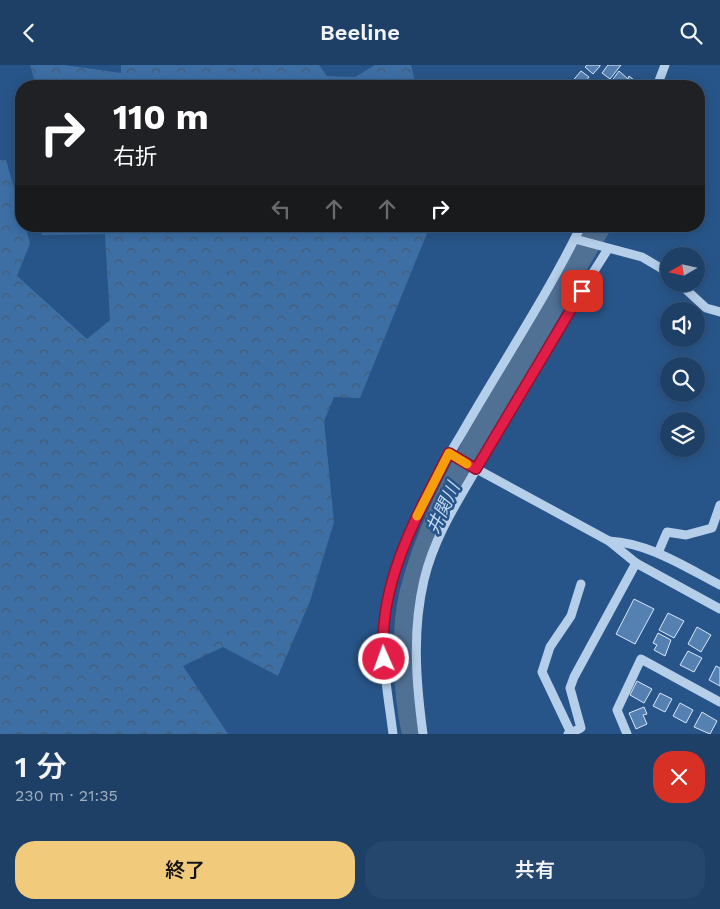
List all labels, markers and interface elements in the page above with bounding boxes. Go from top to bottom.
icon: back [15,19,43,47]
icon: search [677,19,705,47]
text: Beeline [320,20,400,45]
text: 110 m [113,96,209,138]
icon: right [30,100,95,165]
text: 右折 [113,144,157,169]
icon: left [267,195,295,223]
icon: ahead [320,195,348,223]
icon: ahead [373,195,401,223]
icon: right [426,195,454,223]
north arrow [660,247,705,293]
map controls [660,247,705,457]
pin [561,270,603,312]
icon: arrive [568,277,596,305]
button: sound [660,302,705,347]
button: search [660,357,705,402]
button: layers [660,412,705,457]
water label: 井関川 [422,477,464,537]
position arrow [357,632,409,684]
text: 1 分 [15,749,67,784]
button: close [653,751,705,803]
text: 230 m · 21:35 [15,786,118,805]
button: 終了 [15,841,355,899]
button: 共有 [365,841,705,899]

